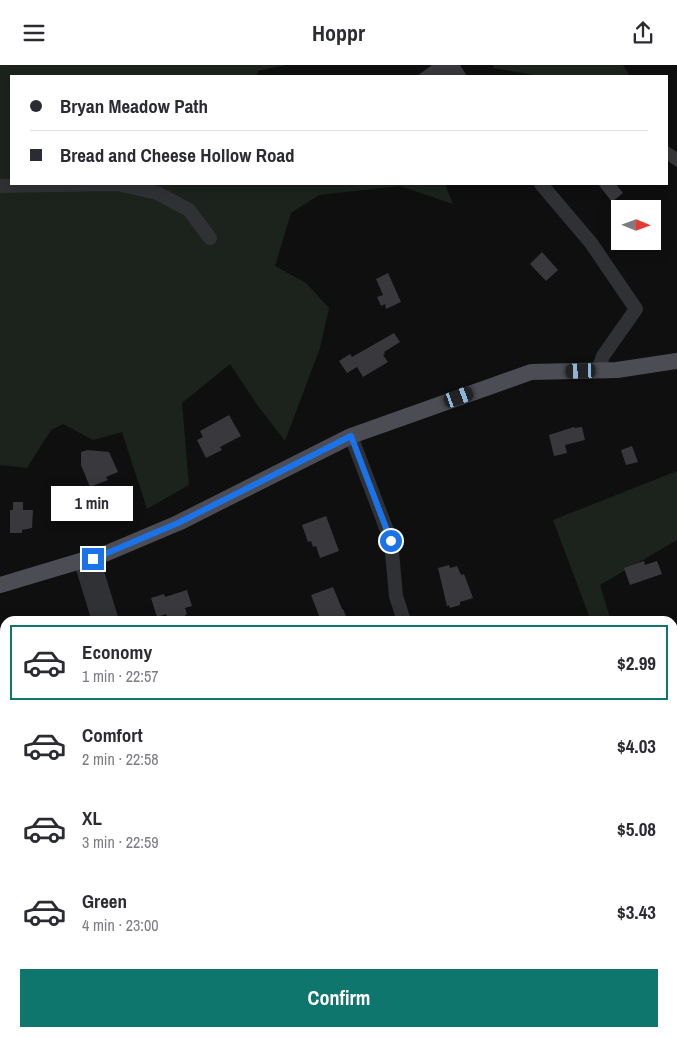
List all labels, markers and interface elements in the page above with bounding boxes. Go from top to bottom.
text: Hoppr [312,18,365,48]
icon: menu [20,19,48,47]
icon: share [629,19,657,47]
text: Bryan Meadow Path [60,93,208,119]
text: Bread and Cheese Hollow Road [60,142,295,168]
north arrow [611,200,661,250]
map controls [611,200,661,250]
car [565,363,596,379]
car [442,385,475,409]
callout: 1 min [52,487,134,521]
text: 1 min [75,492,109,514]
route start [380,530,402,552]
route end [82,548,104,570]
text: Economy [82,639,152,665]
icon: car [22,640,67,685]
text: $2.99 [617,650,656,676]
text: 1 min · 22:57 [82,665,159,687]
text: Comfort [82,722,143,748]
icon: car [22,723,67,768]
text: $4.03 [617,733,656,759]
text: 2 min · 22:58 [82,748,159,770]
text: XL [82,805,102,831]
icon: car [22,806,67,851]
text: $5.08 [617,816,656,842]
text: 3 min · 22:59 [82,831,159,853]
text: Green [82,888,127,914]
icon: car [22,889,67,934]
text: $3.43 [617,899,656,925]
text: 4 min · 23:00 [82,914,159,936]
button: Confirm [20,969,658,1027]

